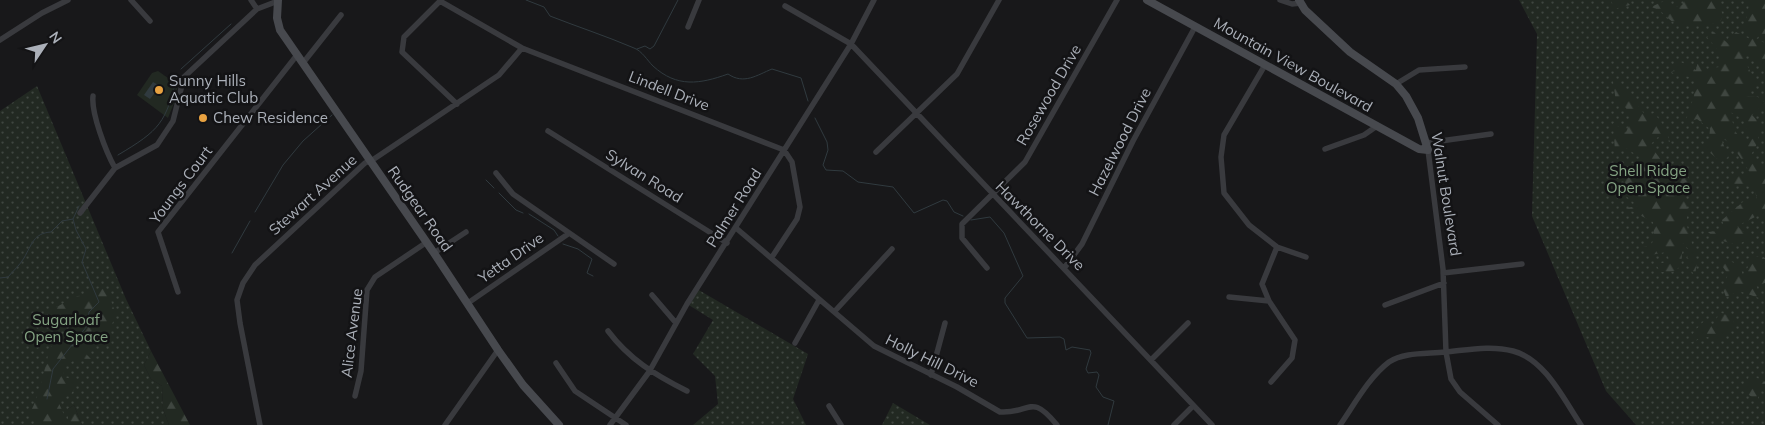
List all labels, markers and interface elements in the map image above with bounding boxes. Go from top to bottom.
street label: Mountain View Boulevard [1210,13,1376,116]
north arrow [20,20,70,70]
text: N [45,28,66,47]
street label: Rosewood Drive [1012,41,1085,149]
street label: Lindell Drive [626,66,712,115]
place label: Sunny Hills Aquatic Club [169,71,258,107]
marker: Sunny Hills Aquatic Club [153,84,165,96]
street label: Hazelwood Drive [1084,84,1155,199]
place label: Chew Residence [213,108,328,127]
marker: Chew Residence [197,112,209,124]
street label: Walnut Boulevard [1427,131,1466,257]
street label: Youngs Court [145,142,216,228]
street label: Sylvan Road [602,144,686,207]
street label: Stewart Avenue [265,150,361,239]
park label: Shell Ridge Open Space [1606,161,1690,197]
street label: Rudgear Road [384,162,457,255]
street label: Palmer Road [702,165,765,251]
street label: Hawthorne Drive [992,177,1089,274]
street label: Yetta Drive [474,228,547,288]
street label: Alice Avenue [337,287,366,379]
park label: Sugarloaf Open Space [24,310,108,346]
street label: Holly Hill Drive [882,330,982,391]

